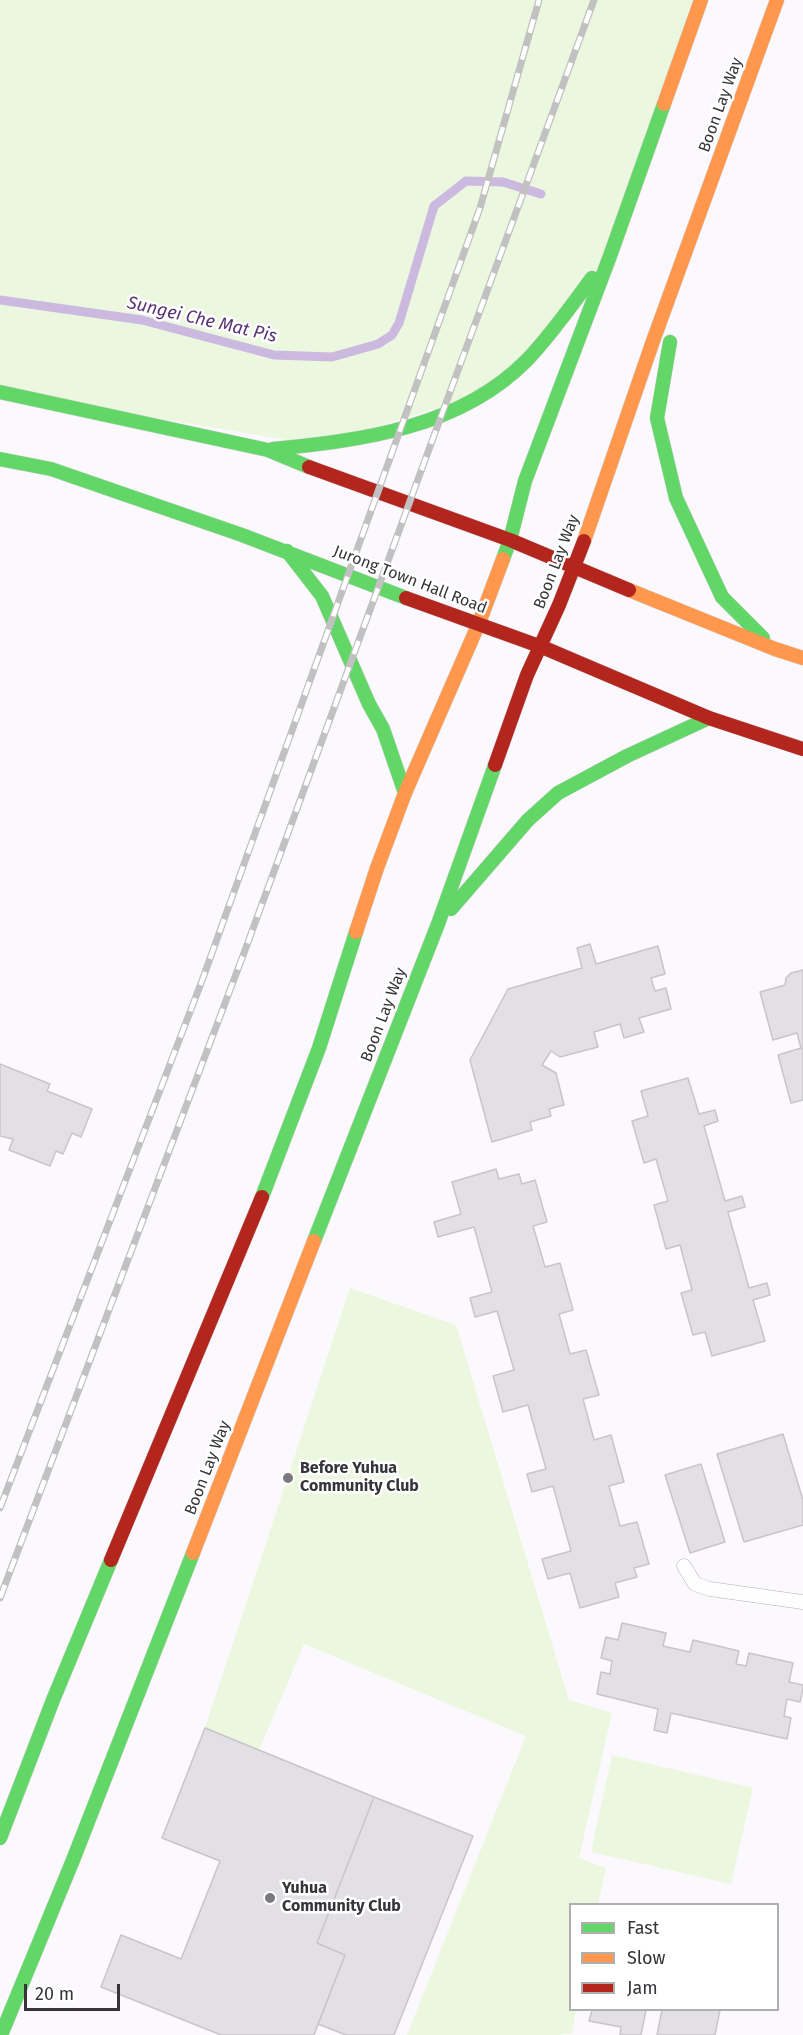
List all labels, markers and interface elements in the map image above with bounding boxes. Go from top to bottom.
street label: Boon Lay Way [695,55,747,155]
water label: Sungei Che Mat Pis [125,292,279,348]
street label: Boon Lay Way [530,512,584,612]
street label: Jurong Town Hall Road [331,542,489,618]
street label: Boon Lay Way [357,965,411,1065]
street label: Boon Lay Way [181,1418,235,1518]
place label: Before Yuhua Community Club [300,1459,419,1497]
marker: Before Yuhua Community Club [281,1471,295,1485]
place label: Yuhua Community Club [282,1879,401,1917]
marker: Yuhua Community Club [263,1891,277,1905]
legend [569,1903,779,2011]
text: Fast [627,1917,659,1939]
text: Slow [627,1947,665,1969]
scale bar [27,1972,123,2010]
text: Jam [627,1977,658,1999]
text: 20 m [35,1983,74,2005]

